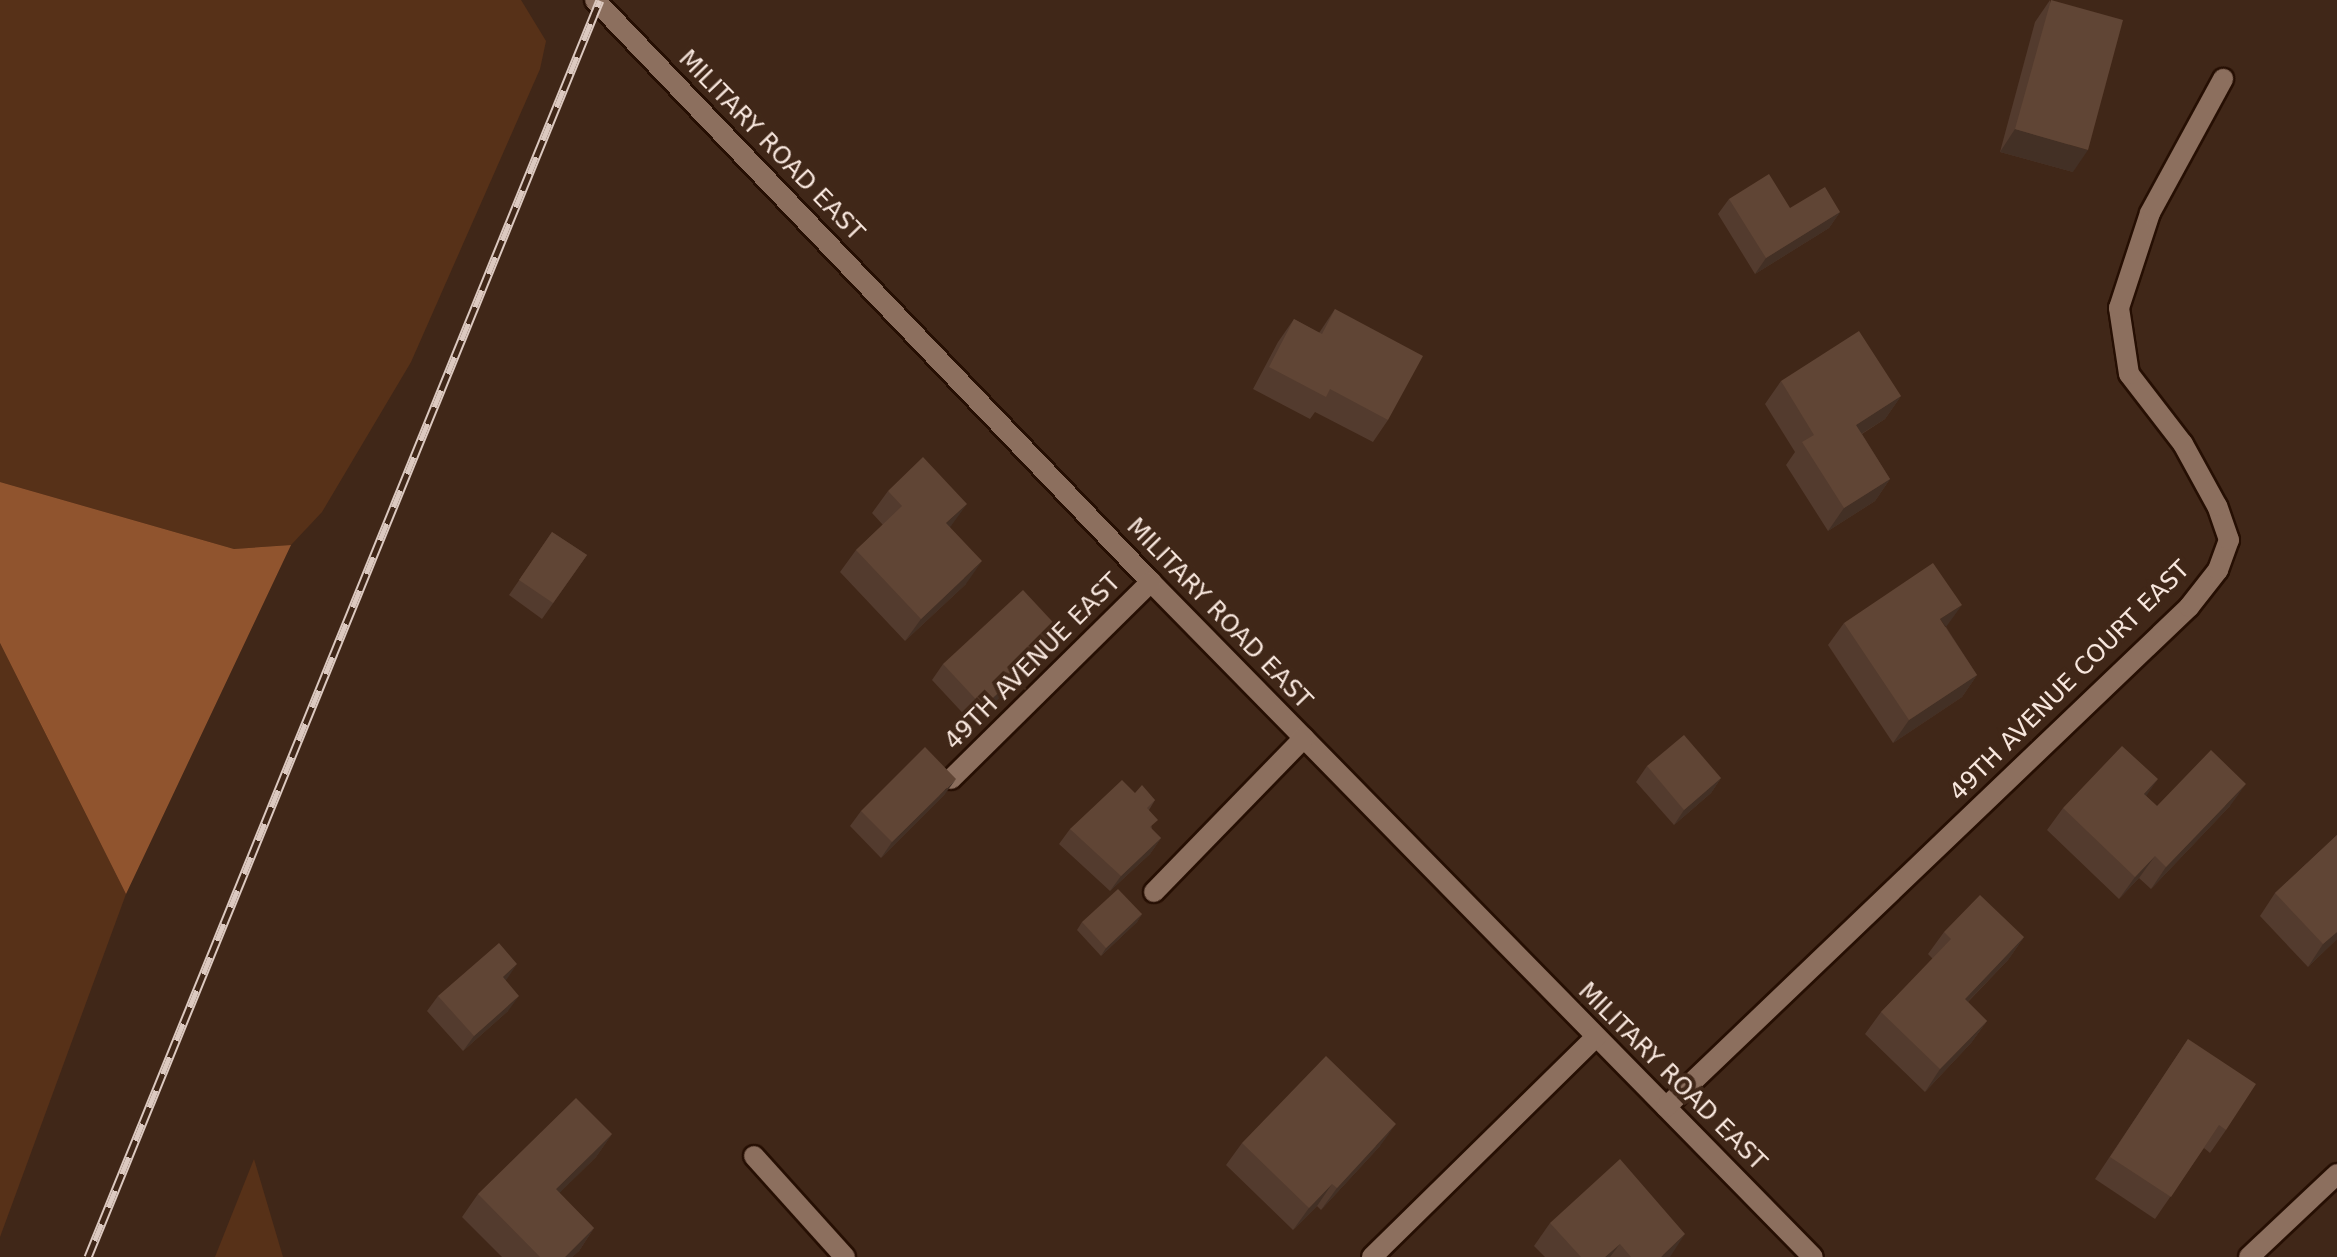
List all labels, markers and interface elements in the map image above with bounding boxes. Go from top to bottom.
street label: MILITARY ROAD EAST [672,45,870,247]
street label: MILITARY ROAD EAST [1120,513,1318,715]
street label: 49TH AVENUE COURT EAST [1944,555,2196,807]
street label: 49TH AVENUE EAST [939,568,1127,756]
street label: MILITARY ROAD EAST [1572,977,1772,1177]

